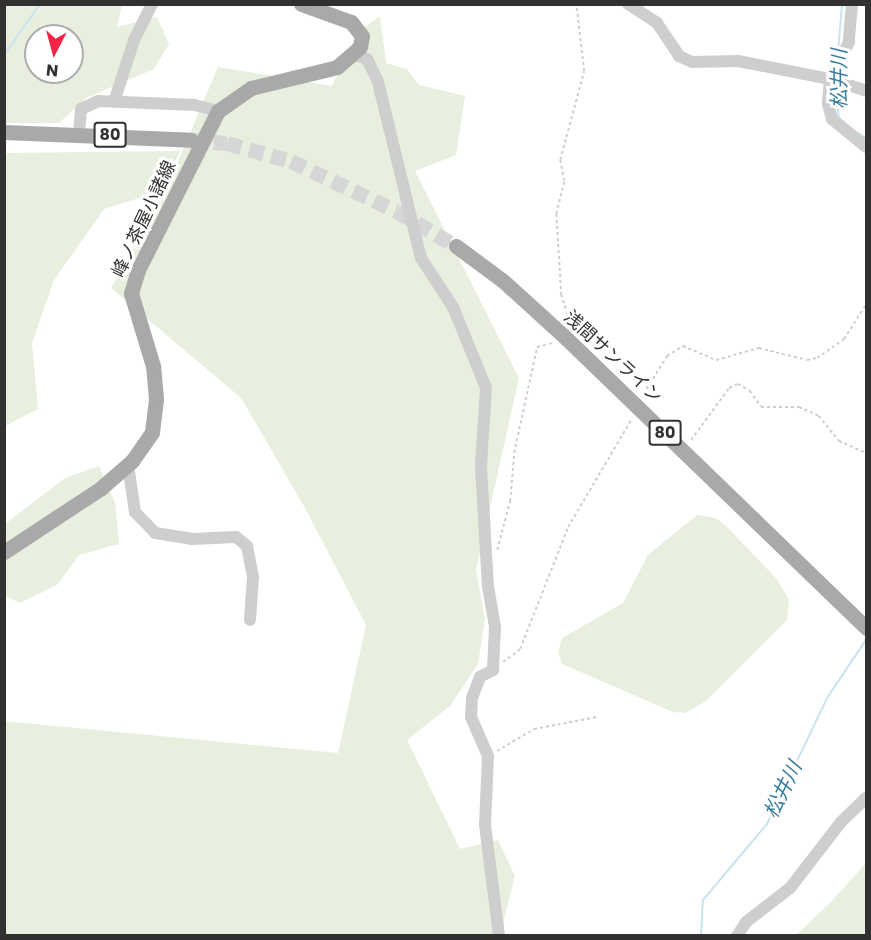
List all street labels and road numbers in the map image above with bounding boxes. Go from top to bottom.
road number: 80 [94,122,126,148]
street label: 峰ノ茶屋小諸線 [108,157,180,281]
street label: 浅間サンライン [560,306,666,408]
road number: 80 [648,420,682,446]

